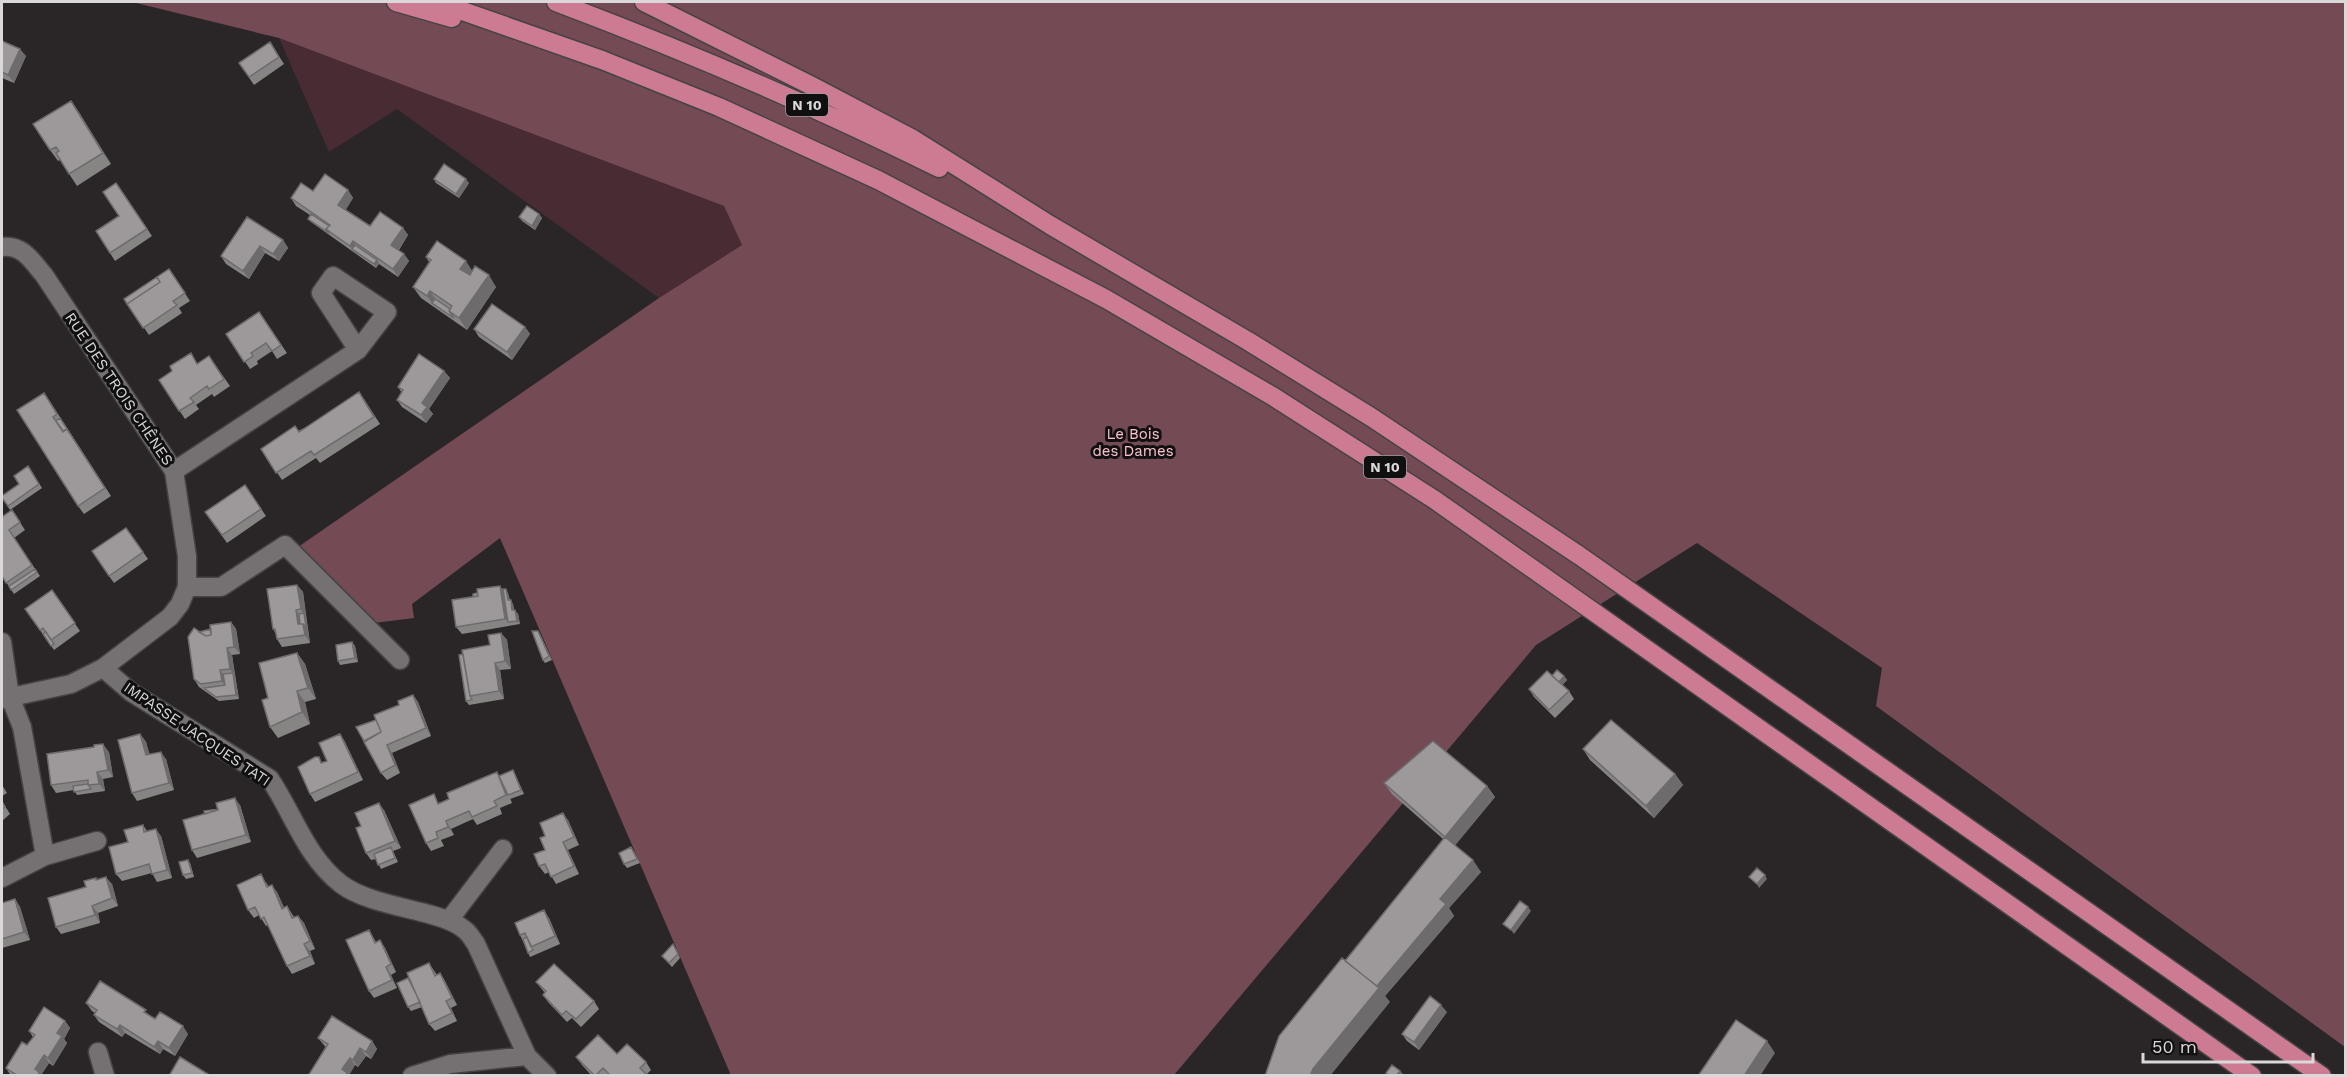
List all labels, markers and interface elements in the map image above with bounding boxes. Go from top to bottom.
road number: N 10 [786,94,828,116]
street label: RUE DES TROIS CHÊNES [61,309,177,469]
park label: Le Bois des Dames [1092,425,1174,460]
road number: N 10 [1364,456,1406,478]
street label: IMPASSE JACQUES TATI [120,678,274,790]
scale bar [2143,1026,2312,1064]
text: 50 m [2152,1036,2197,1057]

